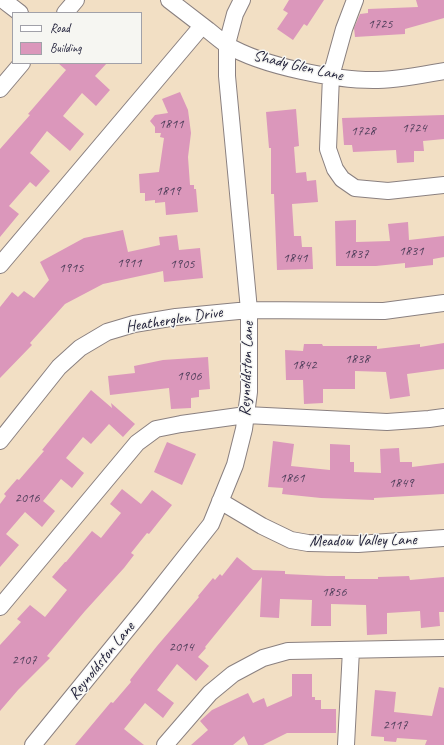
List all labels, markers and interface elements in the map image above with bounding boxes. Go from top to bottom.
legend [12,12,142,64]
house number: 1725 [367,16,393,32]
text: Road [50,20,70,36]
text: Building [50,40,82,56]
street label: Shady Glen Lane [251,46,345,86]
house number: 1811 [158,116,184,132]
house number: 1724 [401,120,427,136]
house number: 1728 [350,123,376,139]
house number: 1819 [155,183,181,199]
house number: 1831 [398,243,424,259]
house number: 1837 [343,246,369,262]
house number: 1841 [282,250,308,266]
house number: 1911 [116,255,142,271]
house number: 1905 [169,256,195,272]
house number: 1915 [58,260,84,276]
street label: Heatherglen Drive [124,303,224,337]
street label: Reynoldston Lane [236,321,258,417]
house number: 1838 [344,351,370,367]
house number: 1842 [291,357,317,373]
house number: 1906 [176,368,202,384]
house number: 1861 [279,470,305,486]
house number: 1849 [388,475,414,491]
house number: 2016 [14,490,40,506]
street label: Meadow Valley Lane [309,530,417,552]
house number: 1856 [321,584,347,600]
street label: Reynoldston Lane [65,618,139,704]
house number: 2014 [168,639,194,655]
house number: 2107 [11,652,37,668]
house number: 2117 [382,717,408,733]

